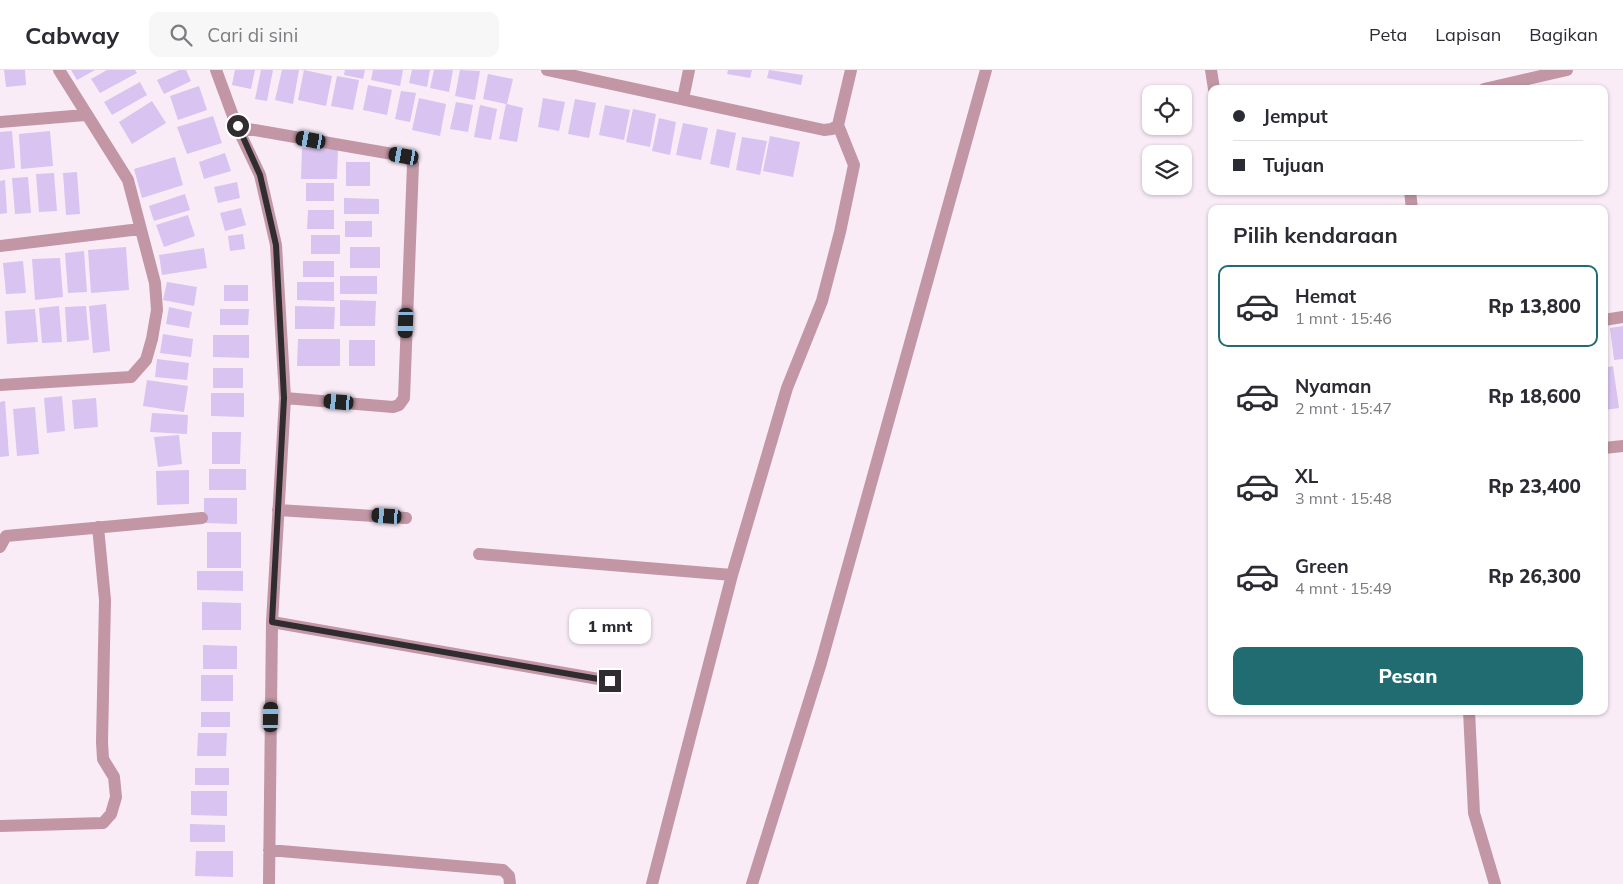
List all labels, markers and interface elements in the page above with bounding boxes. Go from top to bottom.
search box [149,12,499,57]
text: Cabway [25,20,119,50]
icon: search [167,21,195,49]
text: Cari di sini [207,23,298,47]
text: Peta [1369,23,1407,46]
text: Lapisan [1435,23,1501,46]
text: Bagikan [1529,23,1598,46]
map controls [1142,85,1192,195]
button: locate [1142,85,1192,135]
text: Jemput [1263,104,1328,128]
route start [227,115,249,137]
car [294,130,327,150]
button: layers [1142,145,1192,195]
car [387,146,420,166]
text: Tujuan [1263,153,1324,177]
text: Pilih kendaraan [1233,221,1398,249]
icon: car [1235,284,1280,329]
text: Hemat [1295,284,1356,308]
text: Rp 13,800 [1488,294,1581,318]
car [397,308,414,338]
text: 1 mnt · 15:46 [1295,308,1392,328]
icon: car [1235,374,1280,419]
text: Nyaman [1295,374,1372,398]
text: Rp 18,600 [1488,384,1581,408]
car [323,393,354,411]
text: 2 mnt · 15:47 [1295,398,1392,418]
icon: car [1235,464,1280,509]
text: XL [1295,464,1318,488]
text: Rp 23,400 [1488,474,1581,498]
text: 3 mnt · 15:48 [1295,488,1392,508]
car [371,507,402,525]
icon: car [1235,554,1280,599]
text: Green [1295,554,1349,578]
text: Rp 26,300 [1488,564,1581,588]
text: 4 mnt · 15:49 [1295,578,1392,598]
callout: 1 mnt [569,608,651,644]
text: 1 mnt [588,616,632,636]
button: Pesan [1233,647,1583,705]
route end [599,670,621,692]
car [263,702,278,732]

